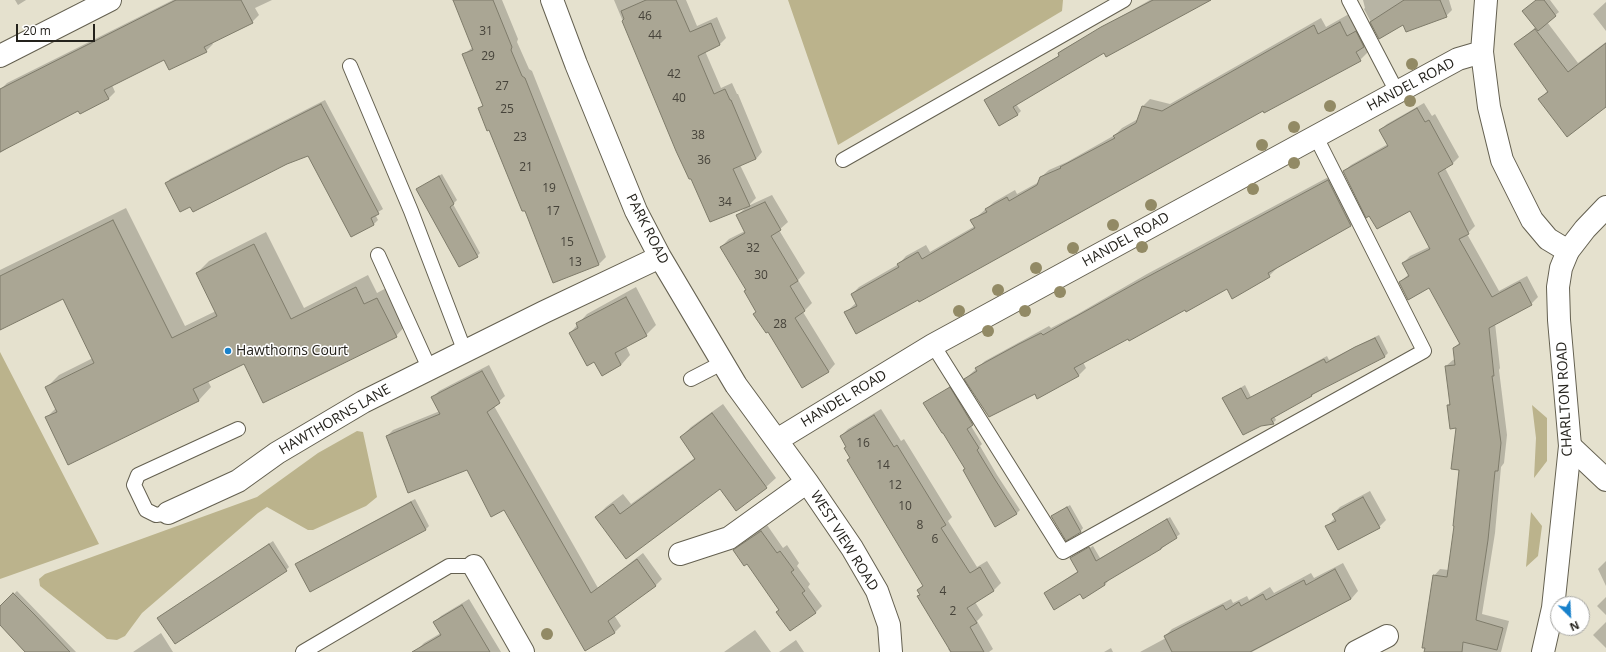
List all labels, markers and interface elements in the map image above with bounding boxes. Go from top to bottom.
house number: 46 [638,10,652,24]
scale bar [18,16,97,42]
text: 20 m [23,22,51,39]
house number: 31 [479,25,493,39]
house number: 44 [648,29,662,43]
house number: 29 [481,50,495,64]
street label: HANDEL ROAD [1364,55,1458,115]
house number: 42 [667,68,681,82]
house number: 27 [495,80,509,94]
house number: 40 [672,92,686,106]
house number: 25 [500,103,514,117]
house number: 38 [691,129,705,143]
house number: 23 [513,131,527,145]
house number: 36 [697,154,711,168]
house number: 21 [519,161,533,175]
house number: 19 [542,182,556,196]
street label: PARK ROAD [622,191,672,267]
house number: 34 [718,196,732,210]
house number: 17 [546,205,560,219]
street label: HANDEL ROAD [1079,209,1173,271]
house number: 15 [560,236,574,250]
house number: 32 [746,242,760,256]
house number: 13 [568,256,582,270]
house number: 30 [754,269,768,283]
house number: 28 [773,318,787,332]
street label: CHARLTON ROAD [1554,341,1576,457]
place label: Hawthorns Court [236,343,348,359]
marker: Hawthorns Court [223,346,233,356]
street label: HANDEL ROAD [798,367,890,431]
street label: HAWTHORNS LANE [276,381,394,459]
house number: 16 [856,437,870,451]
house number: 14 [876,459,890,473]
house number: 12 [888,479,902,493]
street label: WEST VIEW ROAD [806,488,882,594]
house number: 10 [898,500,912,514]
house number: 8 [917,519,923,533]
house number: 6 [932,533,938,547]
house number: 4 [940,585,946,599]
north arrow [1550,596,1590,636]
house number: 2 [950,605,956,619]
text: N [1568,618,1582,635]

